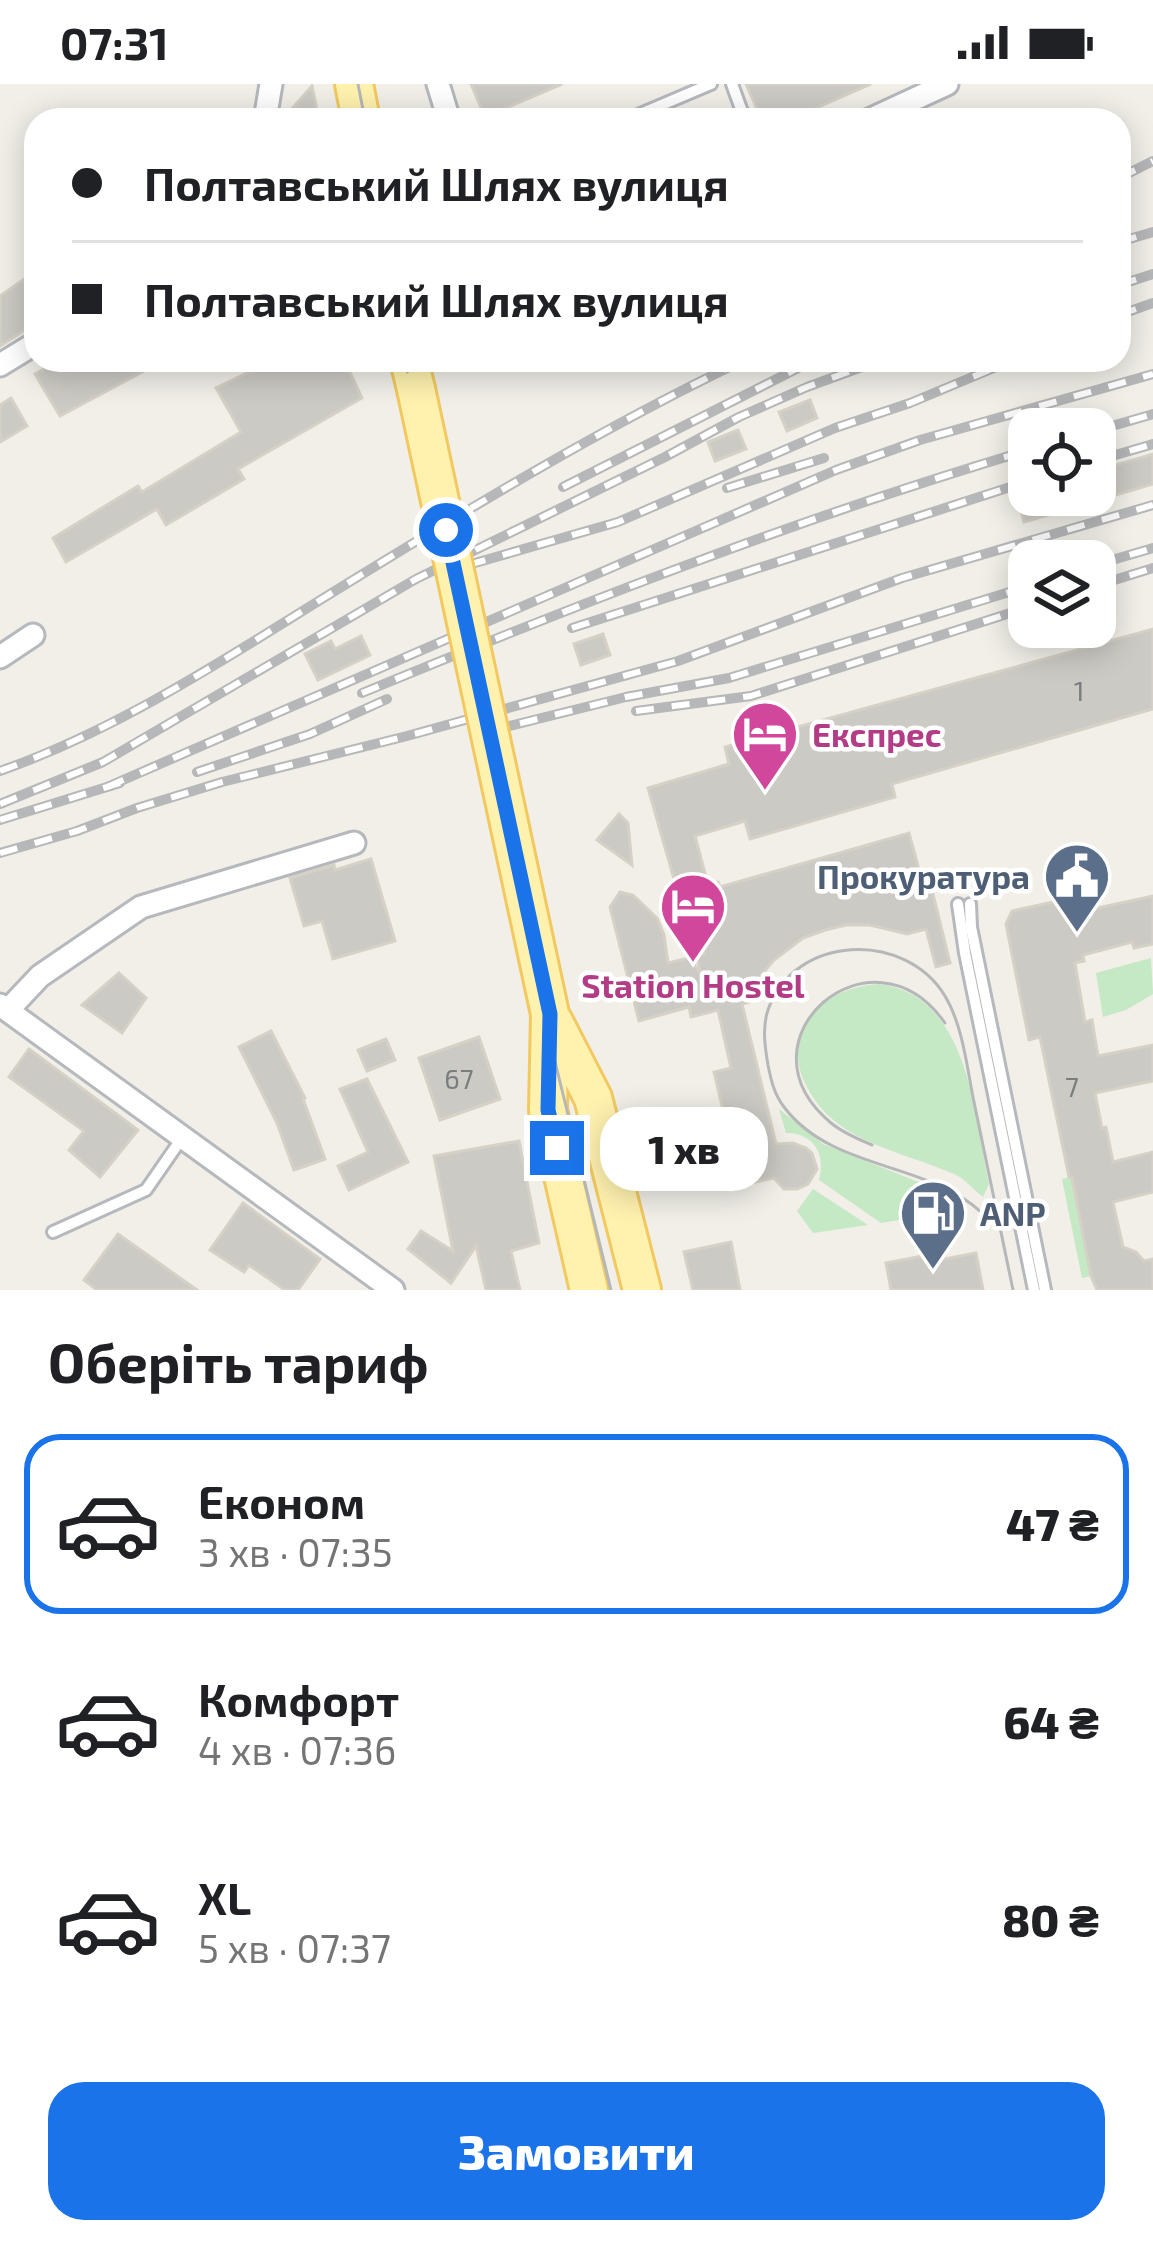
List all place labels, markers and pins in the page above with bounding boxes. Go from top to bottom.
hotel icon: Експрес [730,699,800,793]
place label: Експрес [812,714,942,754]
public building icon: Прокуратура [1042,841,1112,935]
place label: Прокуратура [817,856,1030,896]
hotel icon: Station Hostel [658,871,728,965]
place label: Station Hostel [581,965,805,1005]
fuel station icon: ANP [898,1178,968,1272]
place label: ANP [980,1193,1046,1233]

